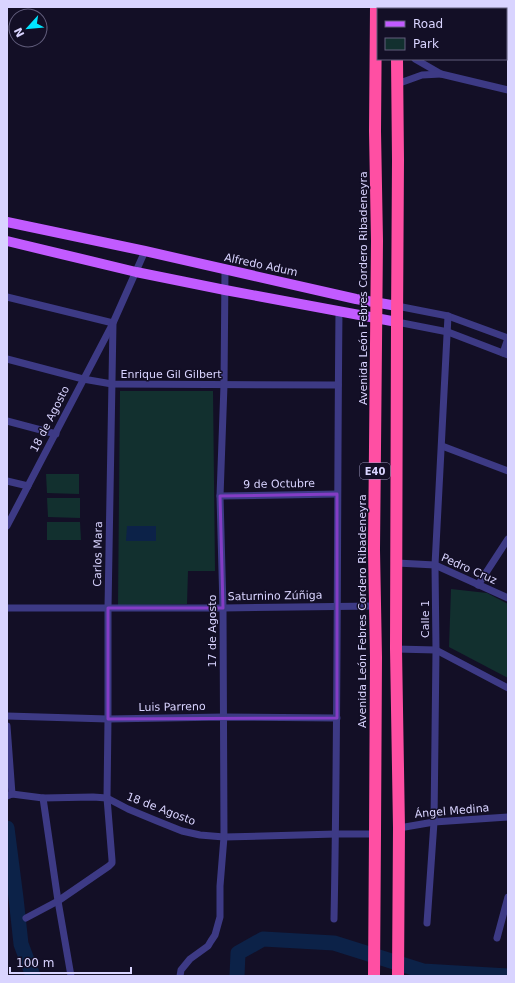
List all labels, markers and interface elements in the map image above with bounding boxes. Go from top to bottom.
north arrow [8,8,48,48]
legend [377,8,507,60]
text: Road [413,17,443,31]
text: N [12,25,27,39]
text: Park [413,37,439,51]
street label: Avenida León Febres Cordero Ribadeneyra [357,171,370,405]
street label: Alfredo Adum [223,251,299,279]
street label: Enrique Gil Gilbert [120,368,222,381]
street label: 18 de Agosto [28,383,72,454]
road number: E40 [360,463,390,479]
street label: 9 de Octubre [243,477,315,491]
street label: Avenida León Febres Cordero Ribadeneyra [356,494,369,728]
street label: Carlos Mara [91,521,105,587]
street label: Pedro Cruz [439,551,499,587]
street label: Saturnino Zúñiga [227,589,323,603]
street label: 17 de Agosto [206,594,219,667]
street label: Calle 1 [419,600,432,638]
street label: Luis Parreno [138,700,206,714]
street label: 18 de Agosto [125,790,198,828]
street label: Ángel Medina [414,801,490,821]
scale bar [10,949,131,975]
text: 100 m [16,956,54,970]

